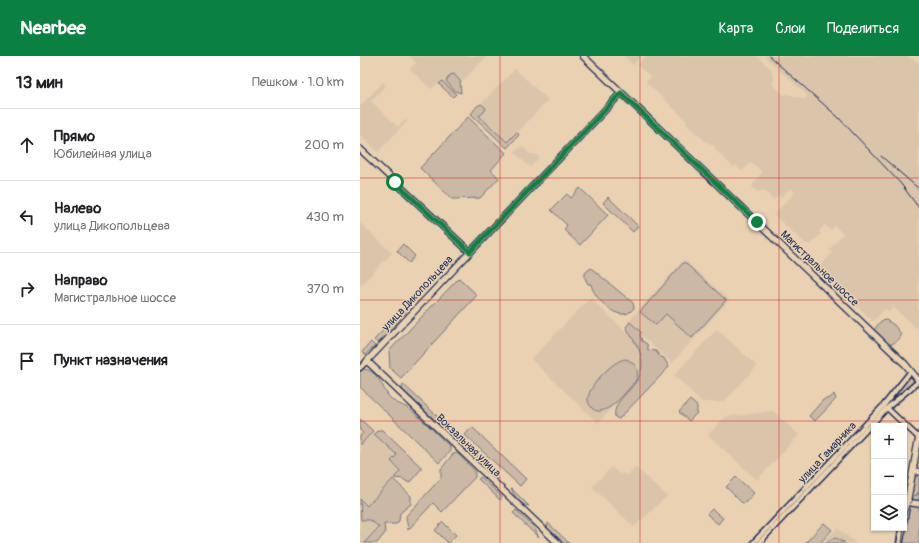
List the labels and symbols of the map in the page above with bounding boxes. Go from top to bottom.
route start [386,173,404,191]
route end [748,213,766,231]
street label: Магистральное шоссе [778,228,862,309]
street label: улица Дикопольцева [378,253,456,334]
street label: Вокзальная улица [434,411,504,479]
street label: улица Гамарника [795,419,859,486]

